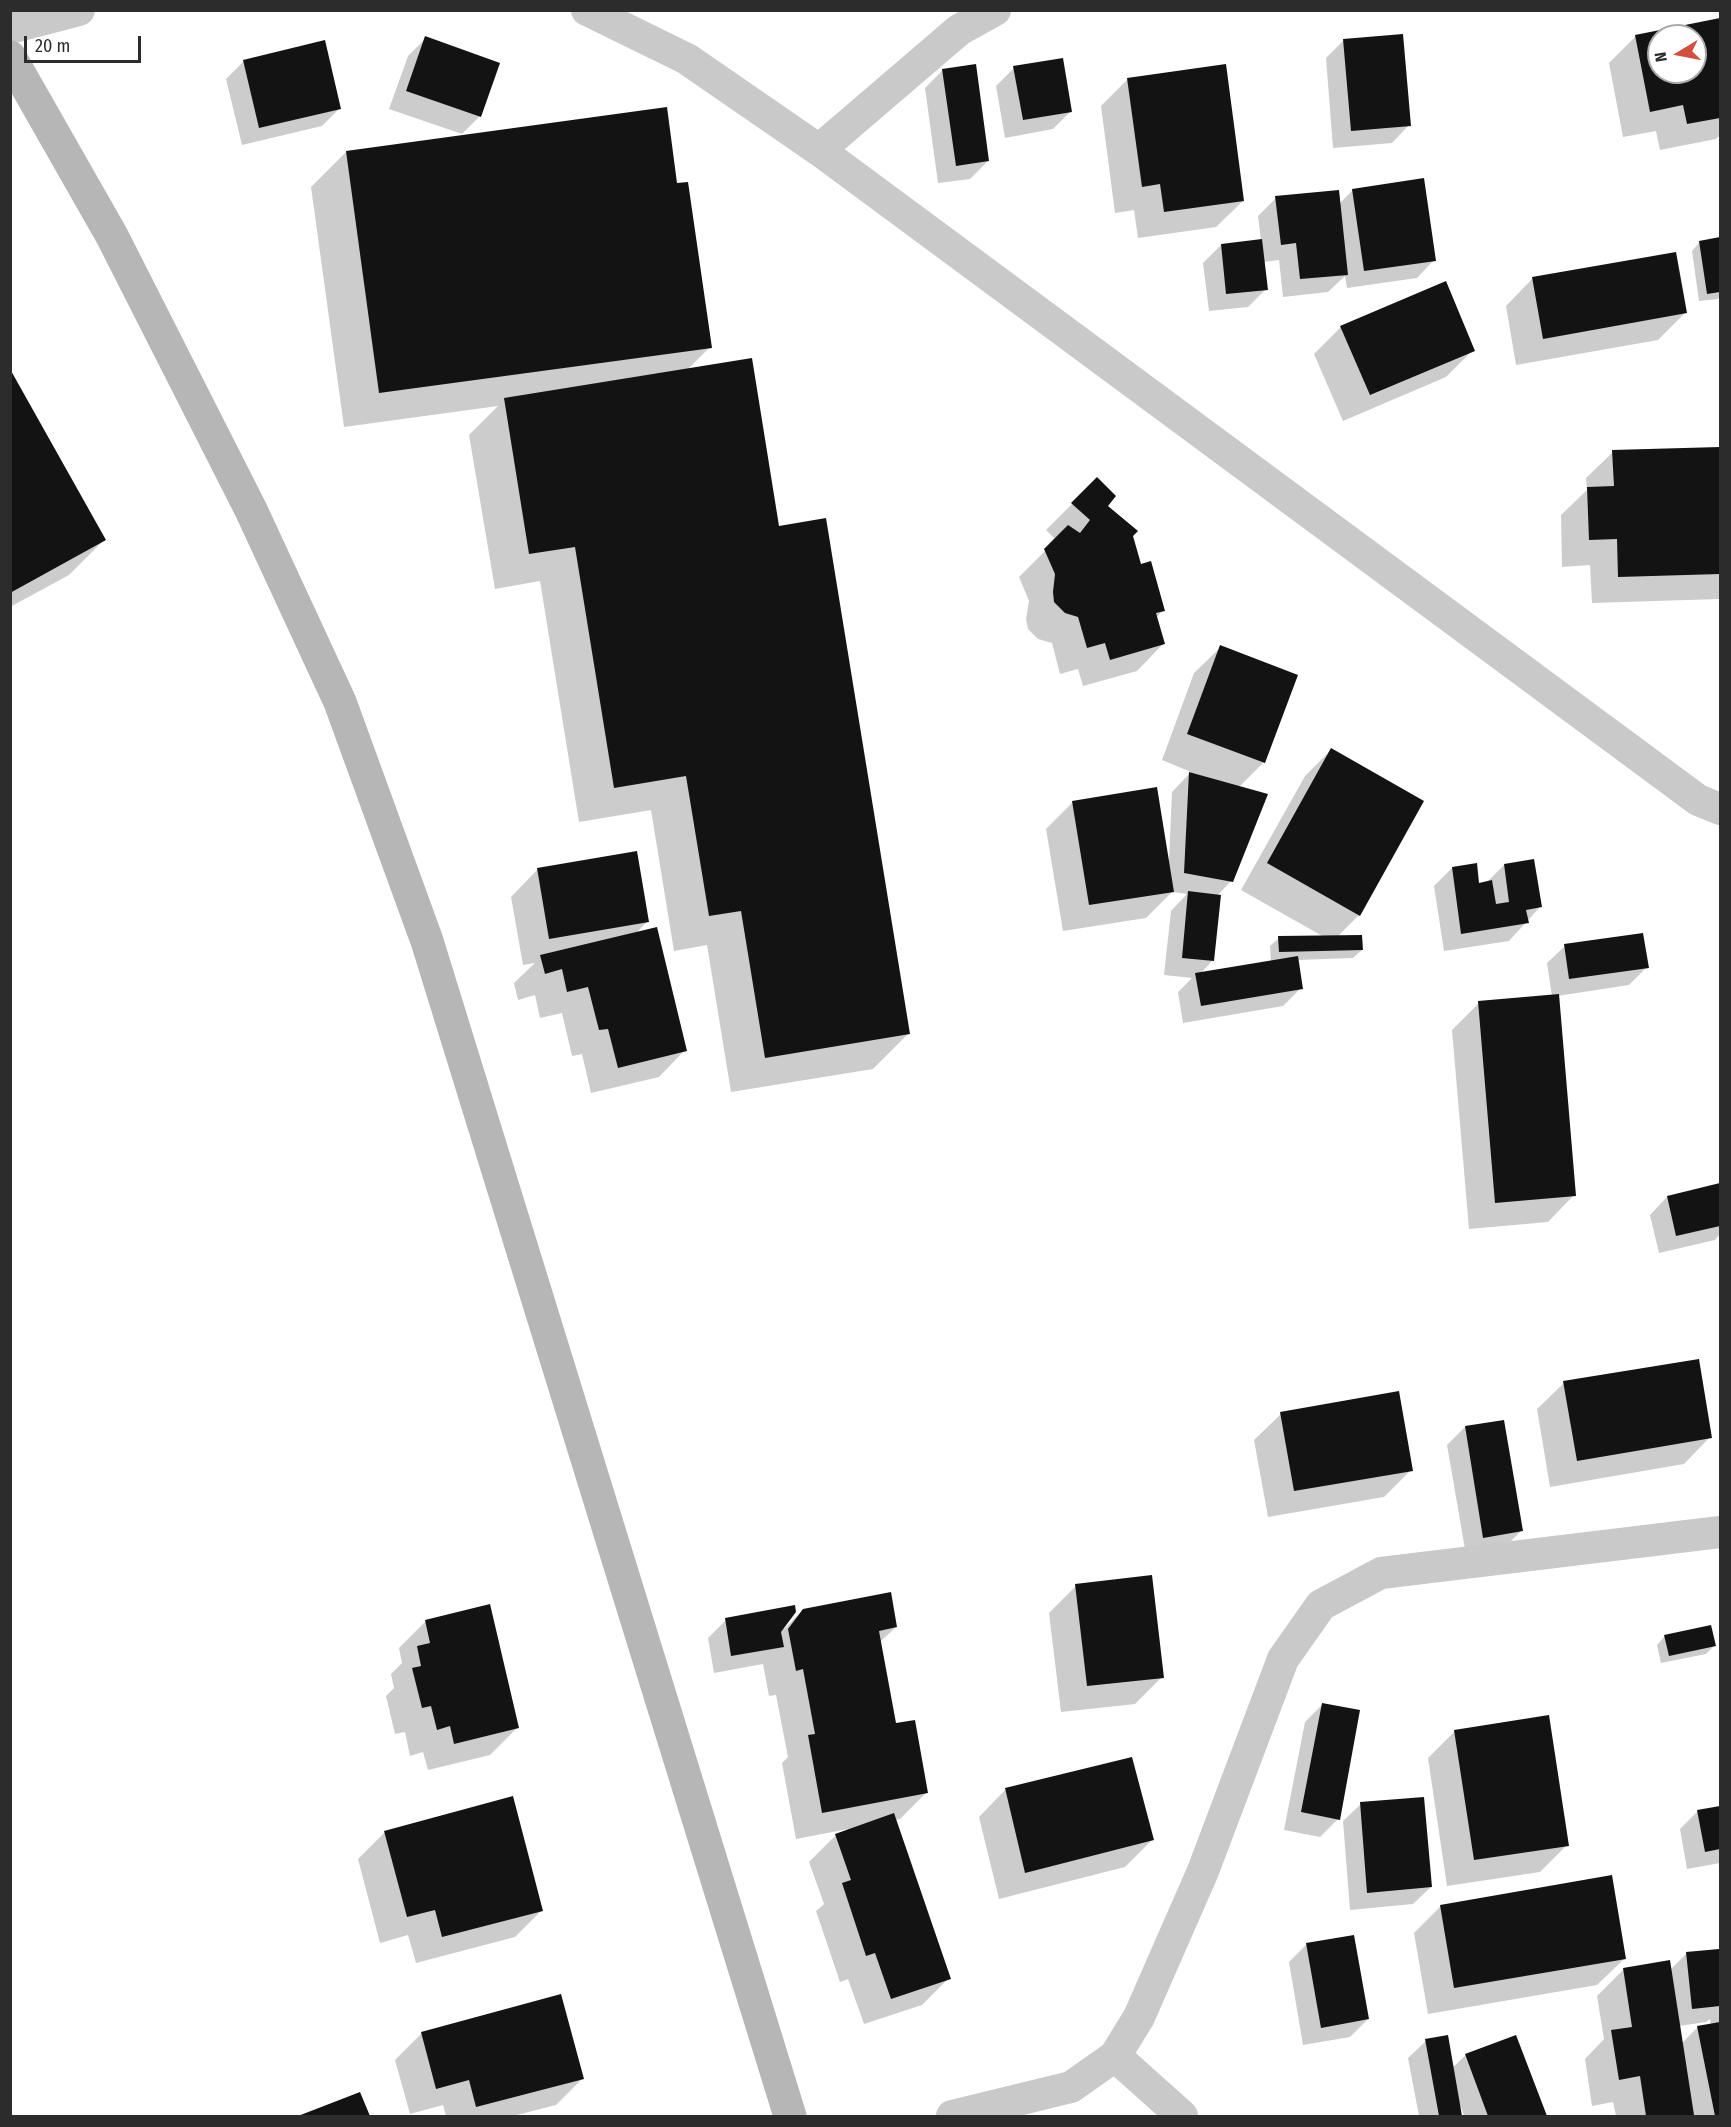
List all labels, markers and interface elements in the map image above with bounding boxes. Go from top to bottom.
scale bar [27,24,144,62]
north arrow [1647,24,1707,84]
text: 20 m [35,35,70,57]
text: N [1651,50,1671,63]

